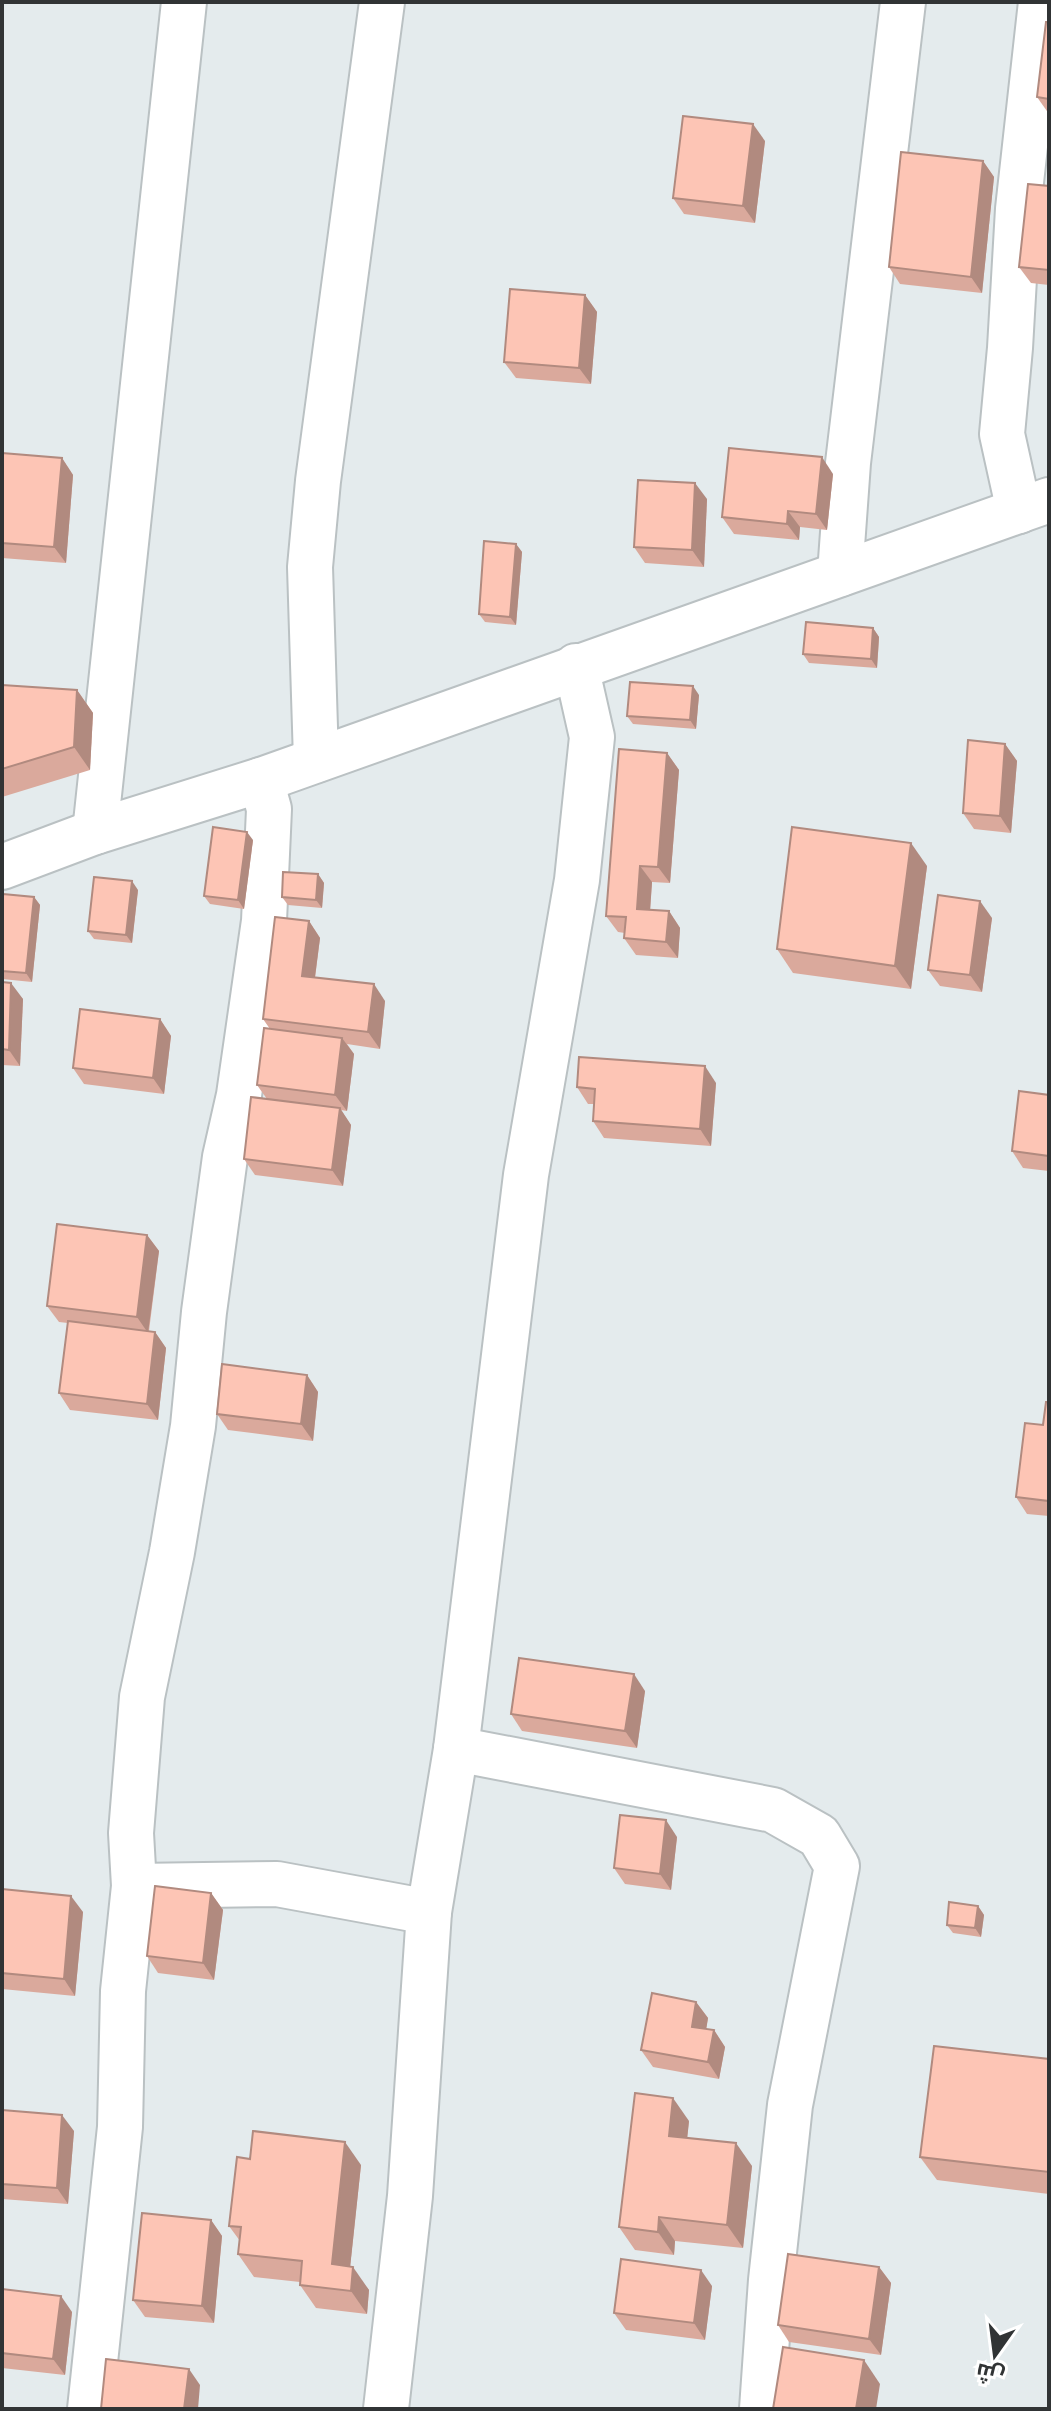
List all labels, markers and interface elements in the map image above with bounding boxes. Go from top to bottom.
north arrow [955,2315,1035,2395]
text: ش [973,2357,1007,2392]

